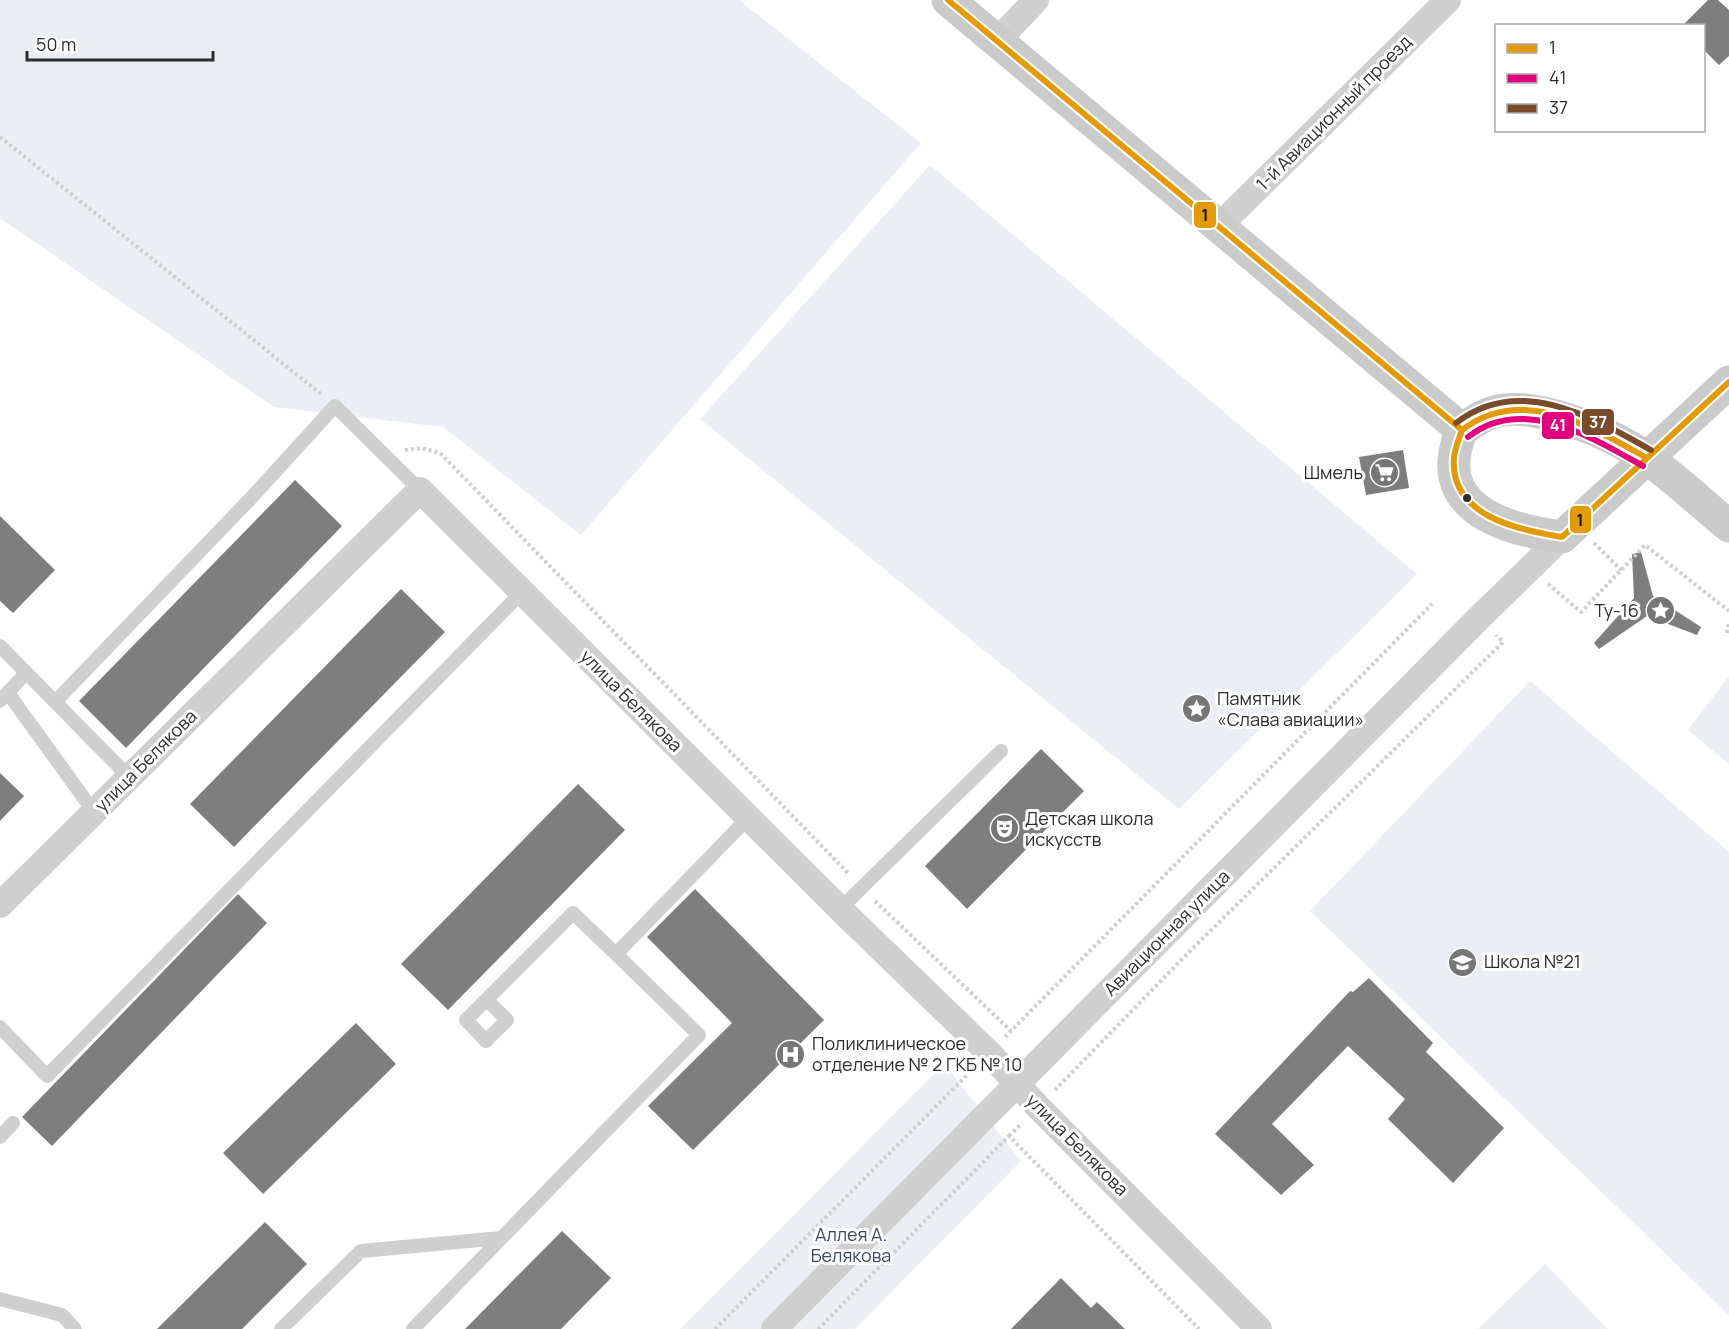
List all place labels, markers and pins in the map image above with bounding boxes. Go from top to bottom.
supermarket icon: Шмель [1368,457,1400,489]
place label: Шмель [1304,460,1363,484]
unlabelled marker [1461,492,1473,504]
place icon: Ту-16 [1644,595,1676,627]
place label: Ту-16 [1594,598,1639,622]
place label: Памятник «Слава авиации» [1217,686,1364,731]
place icon: Памятник «Слава авиации» [1180,693,1212,725]
place label: Детская школа искусств [1025,806,1153,851]
theatre icon: Детская школа искусств [988,813,1020,845]
school or university icon: Школа №21 [1447,946,1479,978]
place label: Школа №21 [1484,949,1581,973]
place label: Поликлиническое отделение № 2 ГКБ № 10 [812,1031,1022,1076]
hospital icon: Поликлиническое отделение № 2 ГКБ № 10 [775,1038,807,1070]

